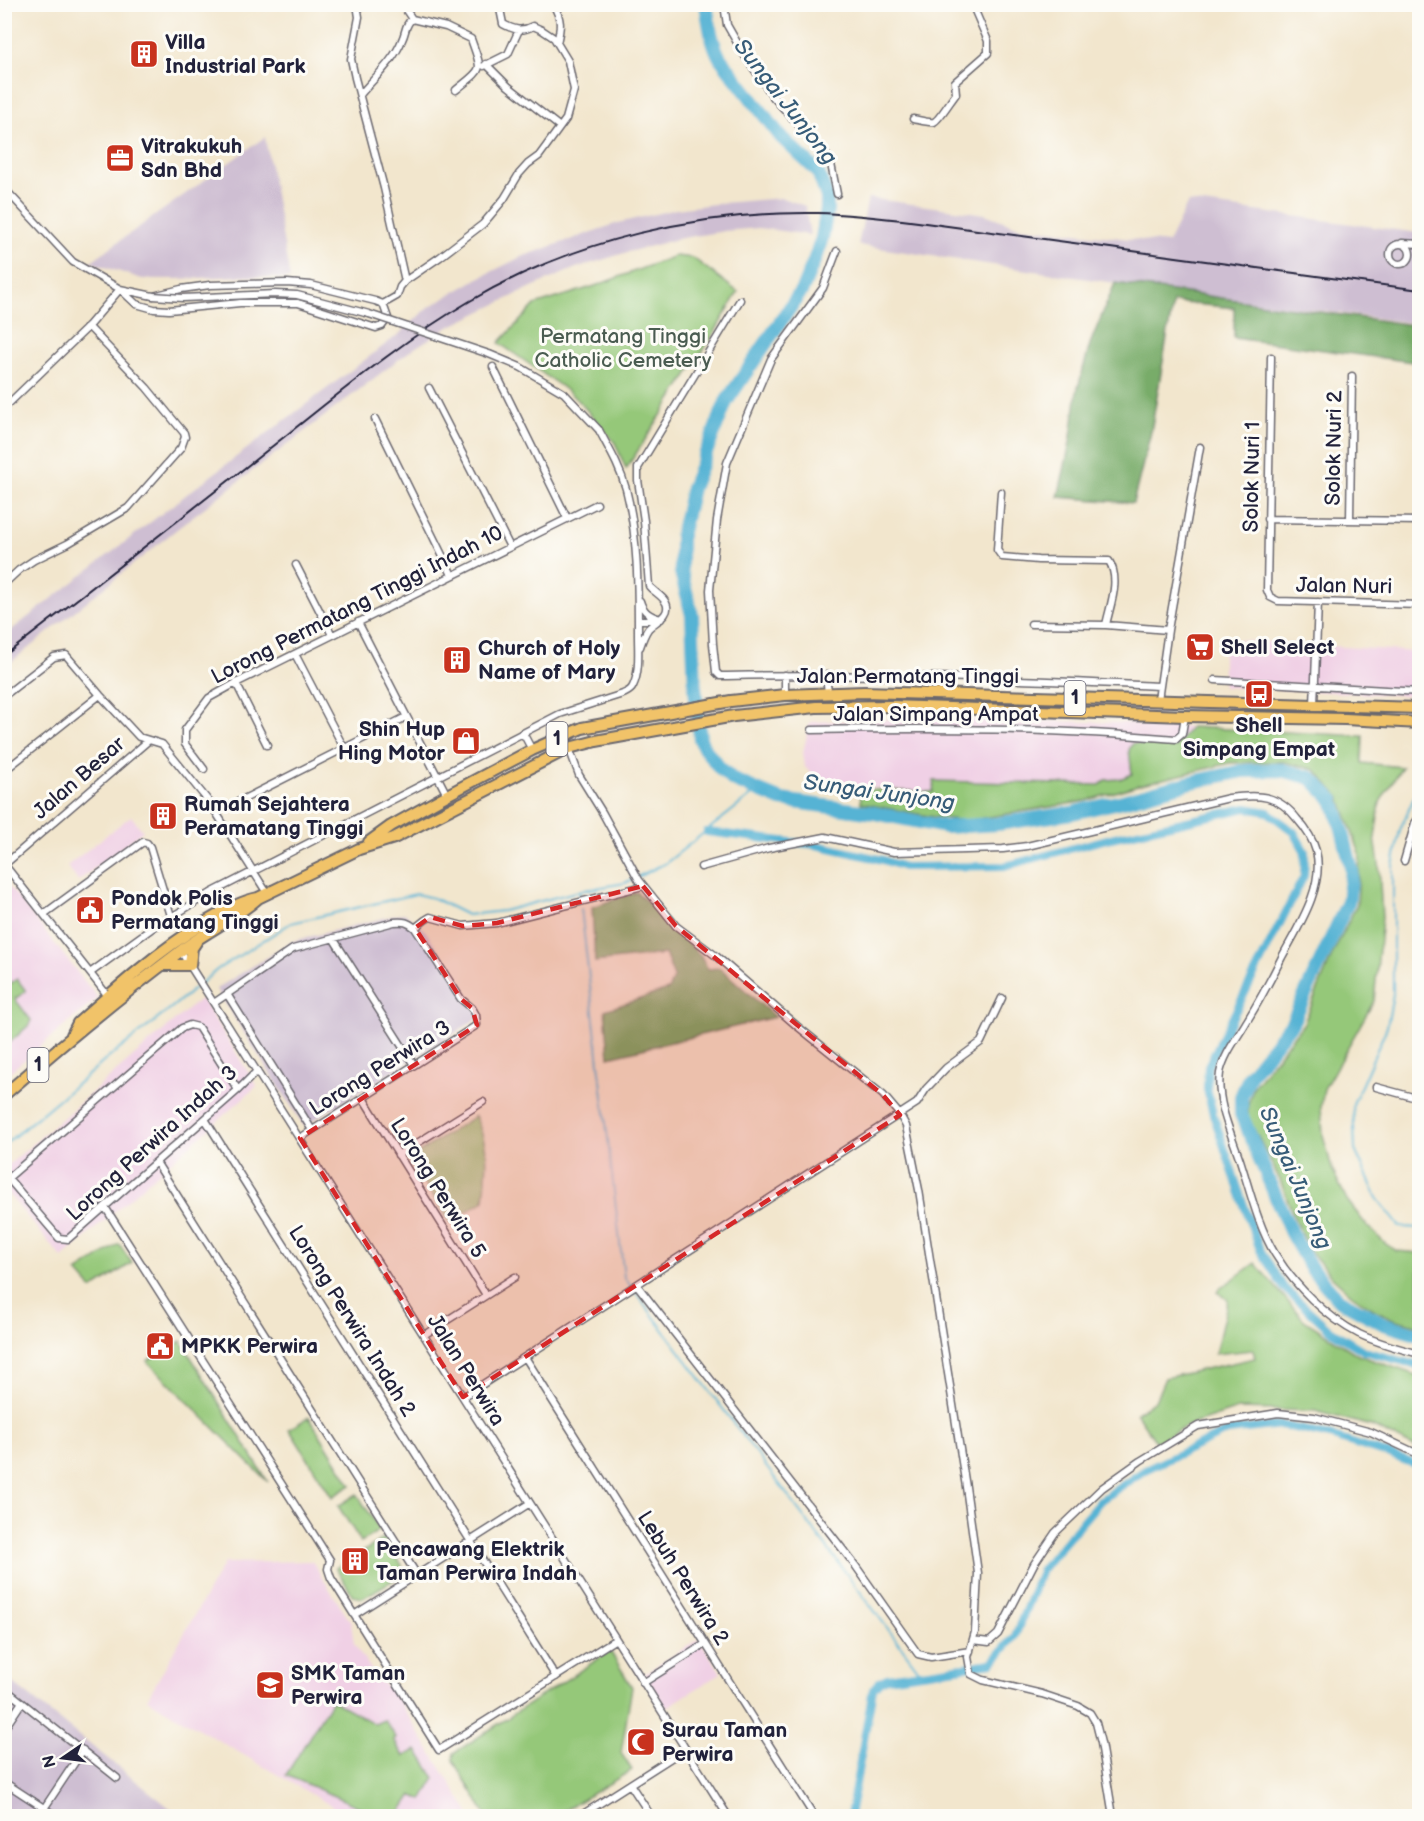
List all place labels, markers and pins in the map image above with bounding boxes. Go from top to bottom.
place label: Villa Industrial Park [165,30,305,79]
building icon: Villa Industrial Park [128,38,160,70]
place label: Vitrakukuh Sdn Bhd [141,134,242,183]
office icon: Vitrakukuh Sdn Bhd [104,142,136,174]
supermarket icon: Shell Select [1184,631,1216,663]
place label: Shell Select [1221,635,1334,660]
place label: Church of Holy Name of Mary [478,636,621,685]
building icon: Church of Holy Name of Mary [441,644,473,676]
bus stop icon: Shell Simpang Empat [1243,678,1275,710]
place label: Shell Simpang Empat [1183,713,1335,762]
place label: Shin Hup Hing Motor [338,717,446,766]
shop icon: Shin Hup Hing Motor [450,725,482,757]
place label: Rumah Sejahtera Peramatang Tinggi [184,792,363,841]
building icon: Rumah Sejahtera Peramatang Tinggi [147,800,179,832]
place label: Pondok Polis Permatang Tinggi [111,886,279,935]
public building icon: Pondok Polis Permatang Tinggi [74,894,106,926]
public building icon: MPKK Perwira [144,1330,176,1362]
place label: MPKK Perwira [181,1334,318,1359]
place label: Pencawang Elektrik Taman Perwira Indah [376,1537,577,1586]
building icon: Pencawang Elektrik Taman Perwira Indah [339,1545,371,1577]
place label: SMK Taman Perwira [291,1661,405,1710]
school or university icon: SMK Taman Perwira [254,1669,286,1701]
place label: Surau Taman Perwira [662,1718,787,1767]
mosque icon: Surau Taman Perwira [625,1726,657,1758]

